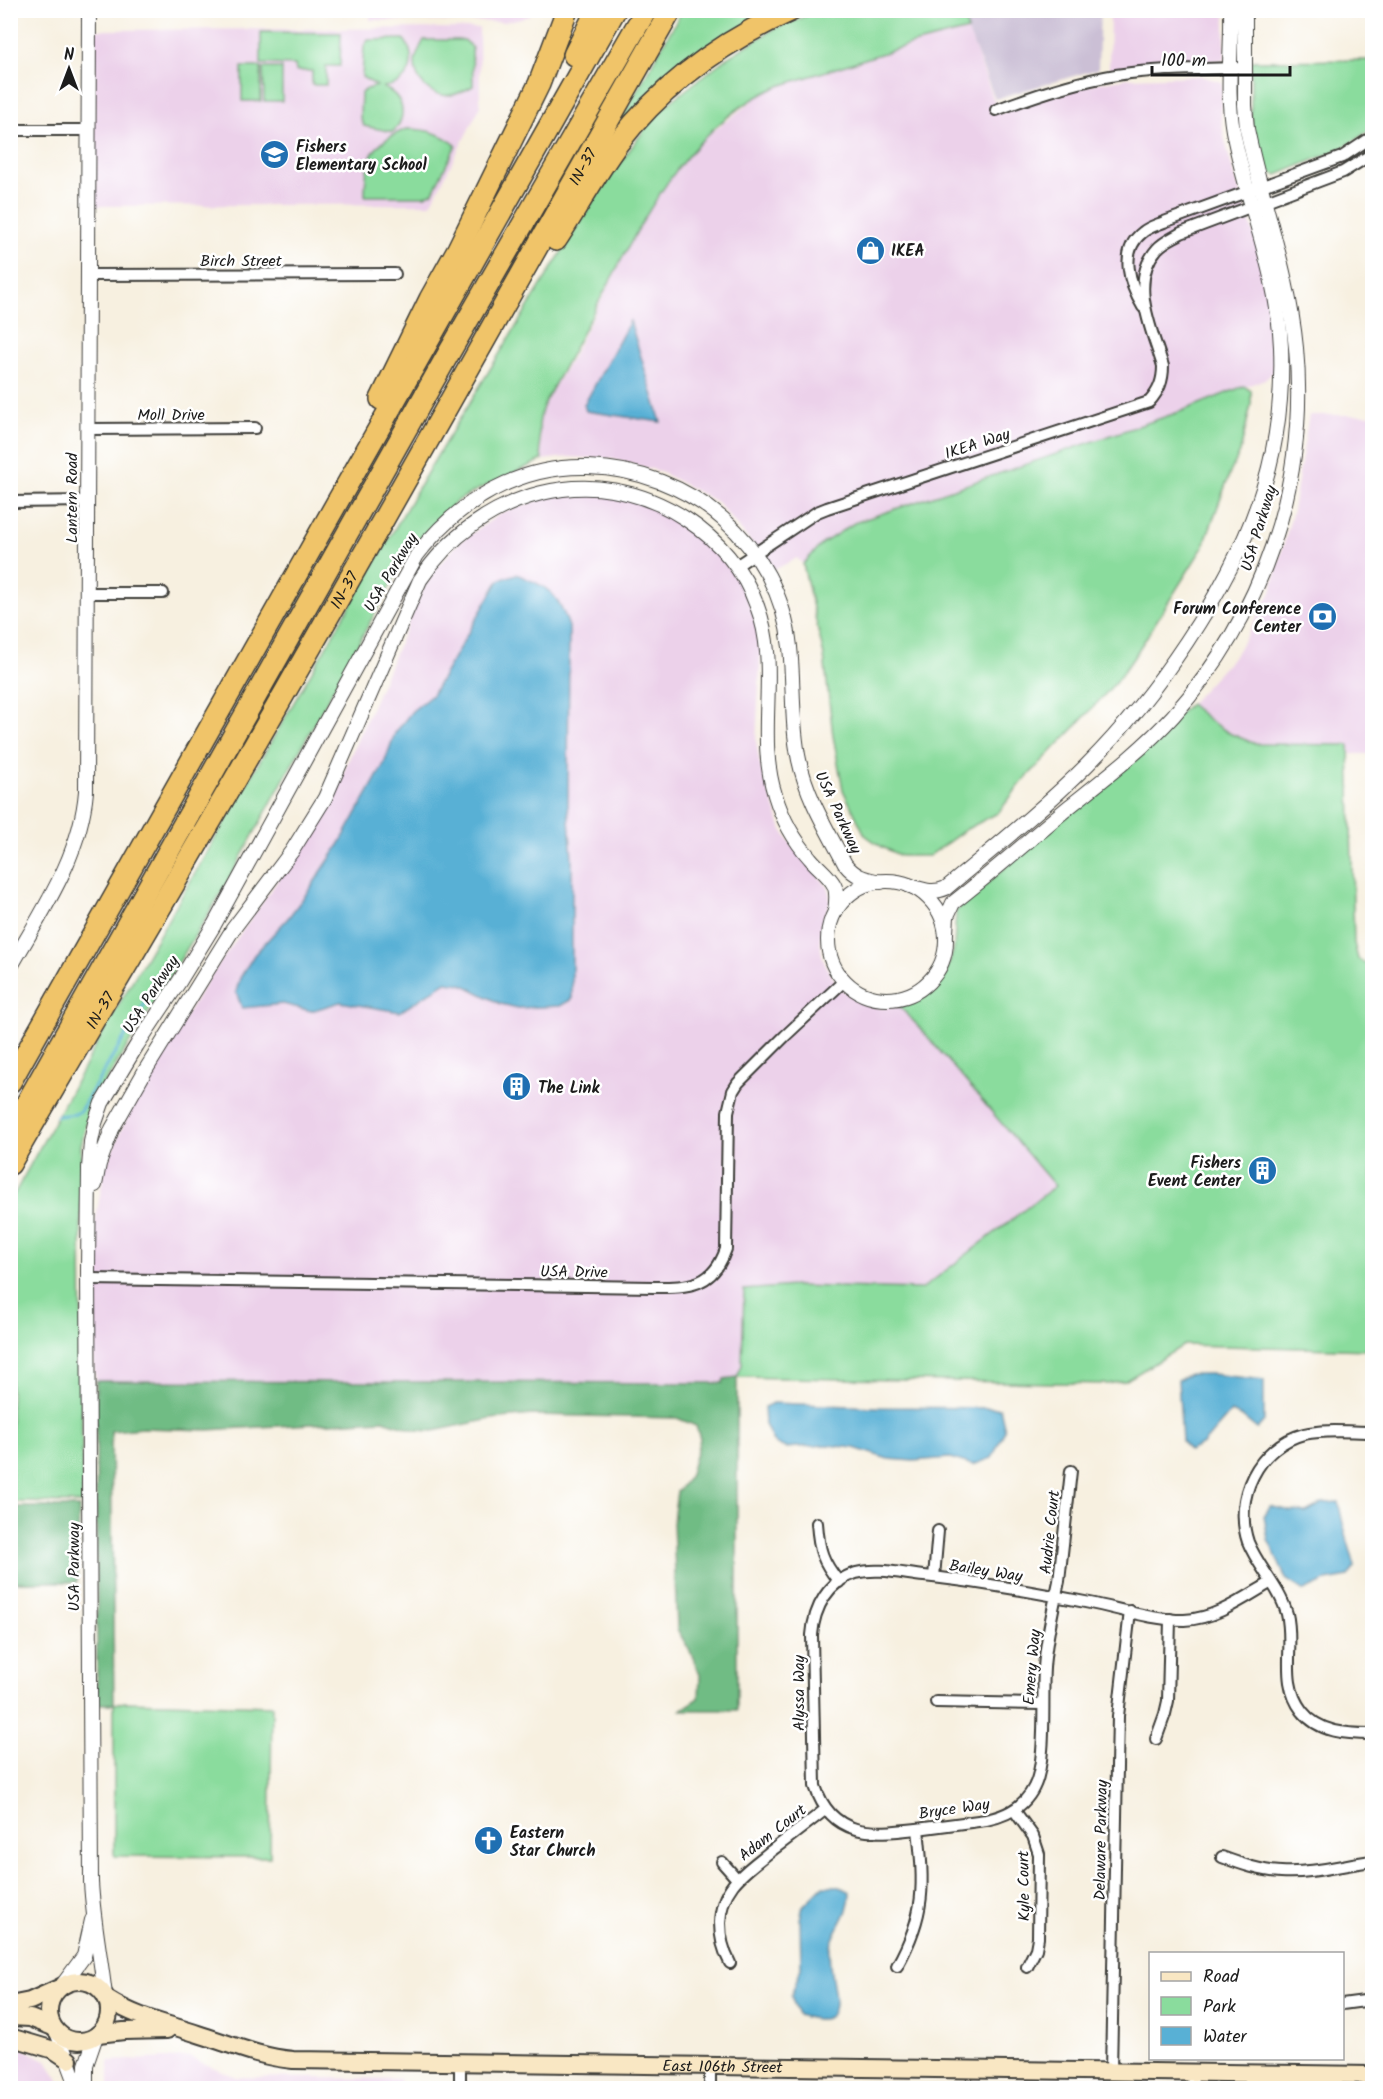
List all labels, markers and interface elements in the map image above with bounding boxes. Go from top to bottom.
north arrow [39,39,99,99]
scale bar [1152,39,1290,77]
text: N [64,43,74,68]
text: 100 m [1161,47,1206,76]
place label: Fishers Elementary School [296,135,428,178]
school or university icon: Fishers Elementary School [259,139,291,171]
street label: IN-37 [563,143,604,191]
shop icon: IKEA [854,234,886,266]
place label: IKEA [891,239,924,264]
street label: Birch Street [200,249,283,274]
street label: Moll Drive [137,403,205,428]
street label: IKEA Way [942,422,1014,467]
street label: Lantern Road [60,452,85,543]
street label: USA Parkway [1234,482,1285,575]
street label: USA Parkway [358,528,425,617]
street label: IN-37 [324,567,366,614]
place label: Forum Conference Center [1173,597,1302,640]
bank icon: Forum Conference Center [1306,601,1338,633]
street label: USA Parkway [808,767,868,859]
street label: USA Parkway [117,950,186,1039]
street label: IN-37 [80,987,122,1034]
building icon: The Link [501,1071,533,1103]
place label: The Link [538,1076,600,1101]
place label: Fishers Event Center [1148,1151,1242,1194]
building icon: Fishers Event Center [1246,1155,1278,1187]
street label: USA Drive [540,1259,608,1286]
street label: Audrie Court [1034,1488,1067,1575]
street label: USA Parkway [62,1522,87,1611]
street label: Bailey Way [947,1553,1025,1590]
street label: Emery Way [1017,1628,1048,1706]
street label: Alyssa Way [787,1654,812,1731]
street label: Delaware Parkway [1088,1779,1115,1901]
street label: Bryce Way [917,1792,992,1827]
street label: Adam Court [734,1798,813,1868]
place label: Eastern Star Church [510,1821,595,1864]
church icon: Eastern Star Church [473,1825,505,1857]
street label: Kyle Court [1011,1850,1038,1921]
legend [1149,1952,1344,2060]
text: Road [1203,1963,1240,1992]
text: Park [1203,1993,1236,2022]
text: Water [1203,2023,1248,2052]
street label: East 106th Street [662,2054,783,2081]

